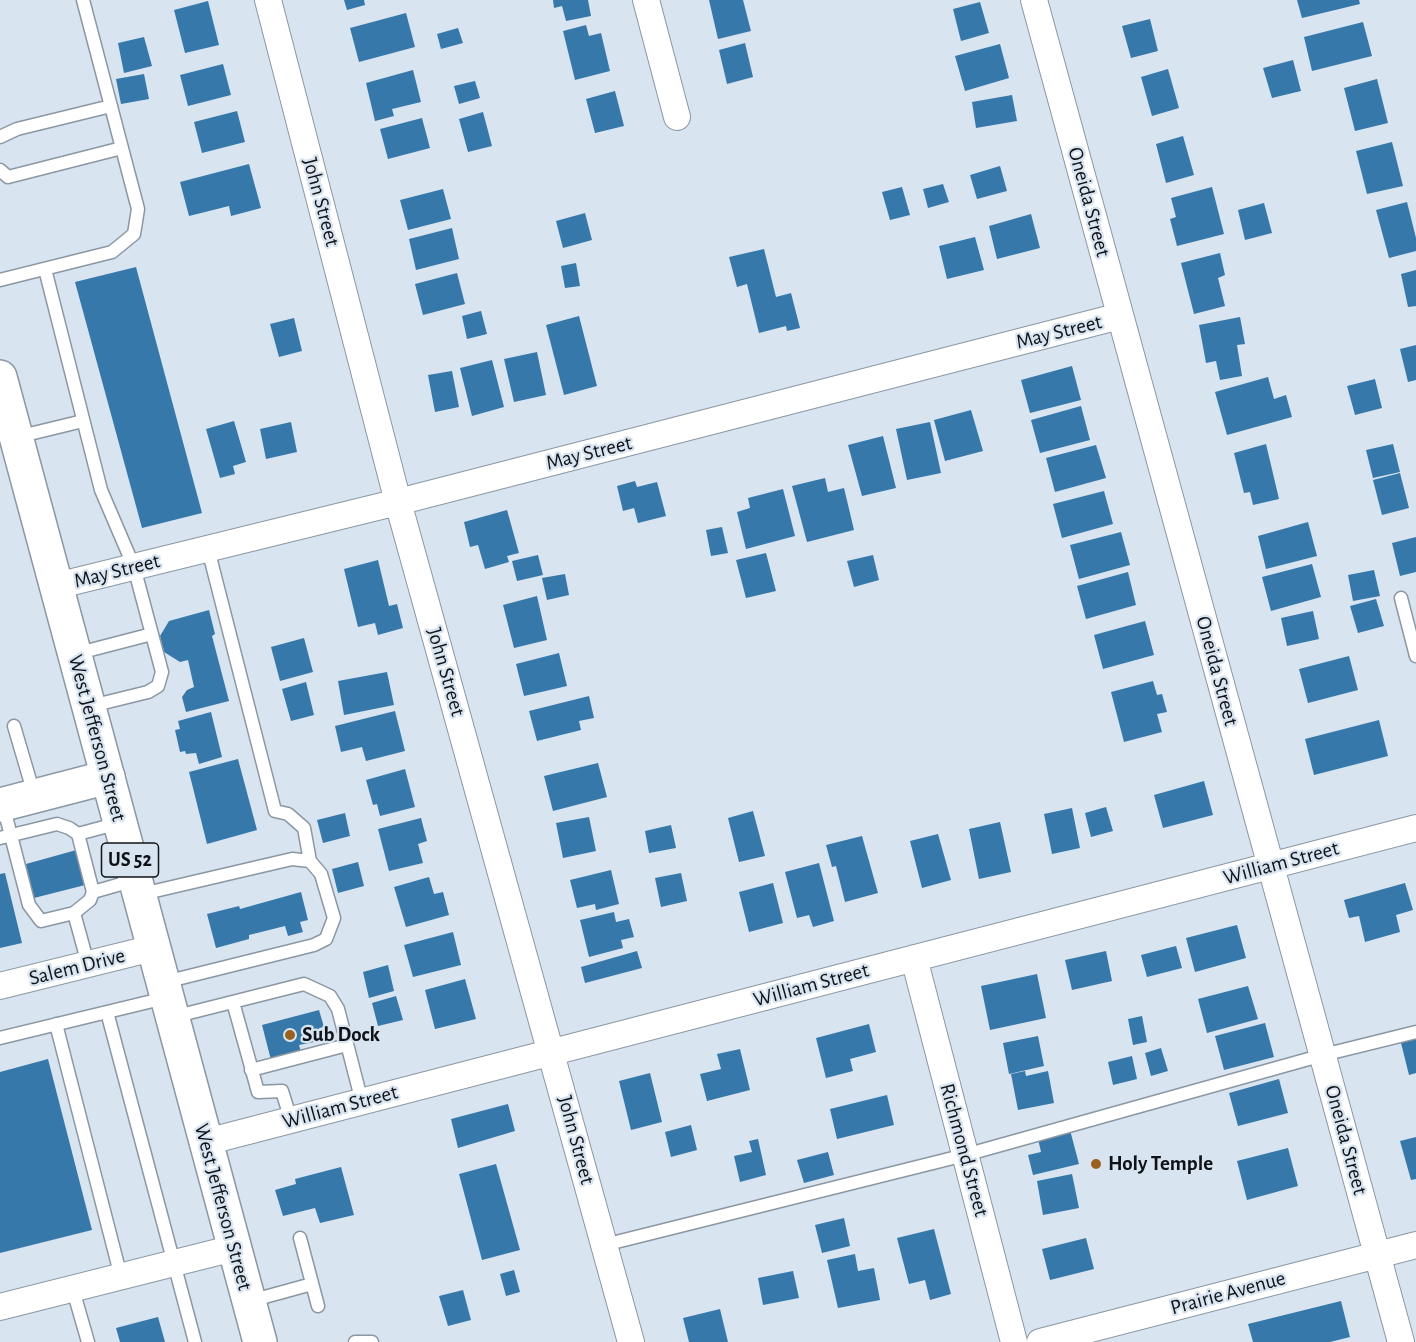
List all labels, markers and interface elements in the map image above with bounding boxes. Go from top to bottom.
street label: Oneida Street [1062,144,1116,260]
street label: John Street [297,155,345,249]
street label: May Street [1013,309,1105,355]
street label: May Street [543,430,635,476]
street label: May Street [71,548,163,594]
street label: Oneida Street [1190,613,1244,729]
street label: John Street [421,625,471,719]
street label: West Jefferson Street [63,652,131,824]
street label: William Street [1221,835,1341,891]
road number: US 52 [102,843,158,877]
street label: Salem Drive [26,943,128,991]
street label: William Street [751,957,871,1013]
place label: Sub Dock [302,1022,380,1048]
marker: Sub Dock [283,1028,297,1042]
street label: William Street [280,1079,400,1135]
street label: Richmond Street [934,1081,994,1219]
street label: Oneida Street [1319,1082,1373,1198]
street label: John Street [552,1093,600,1187]
street label: West Jefferson Street [189,1121,257,1293]
place label: Holy Temple [1108,1151,1213,1177]
marker: Holy Temple [1089,1157,1103,1171]
street label: Prairie Avenue [1168,1266,1288,1320]

